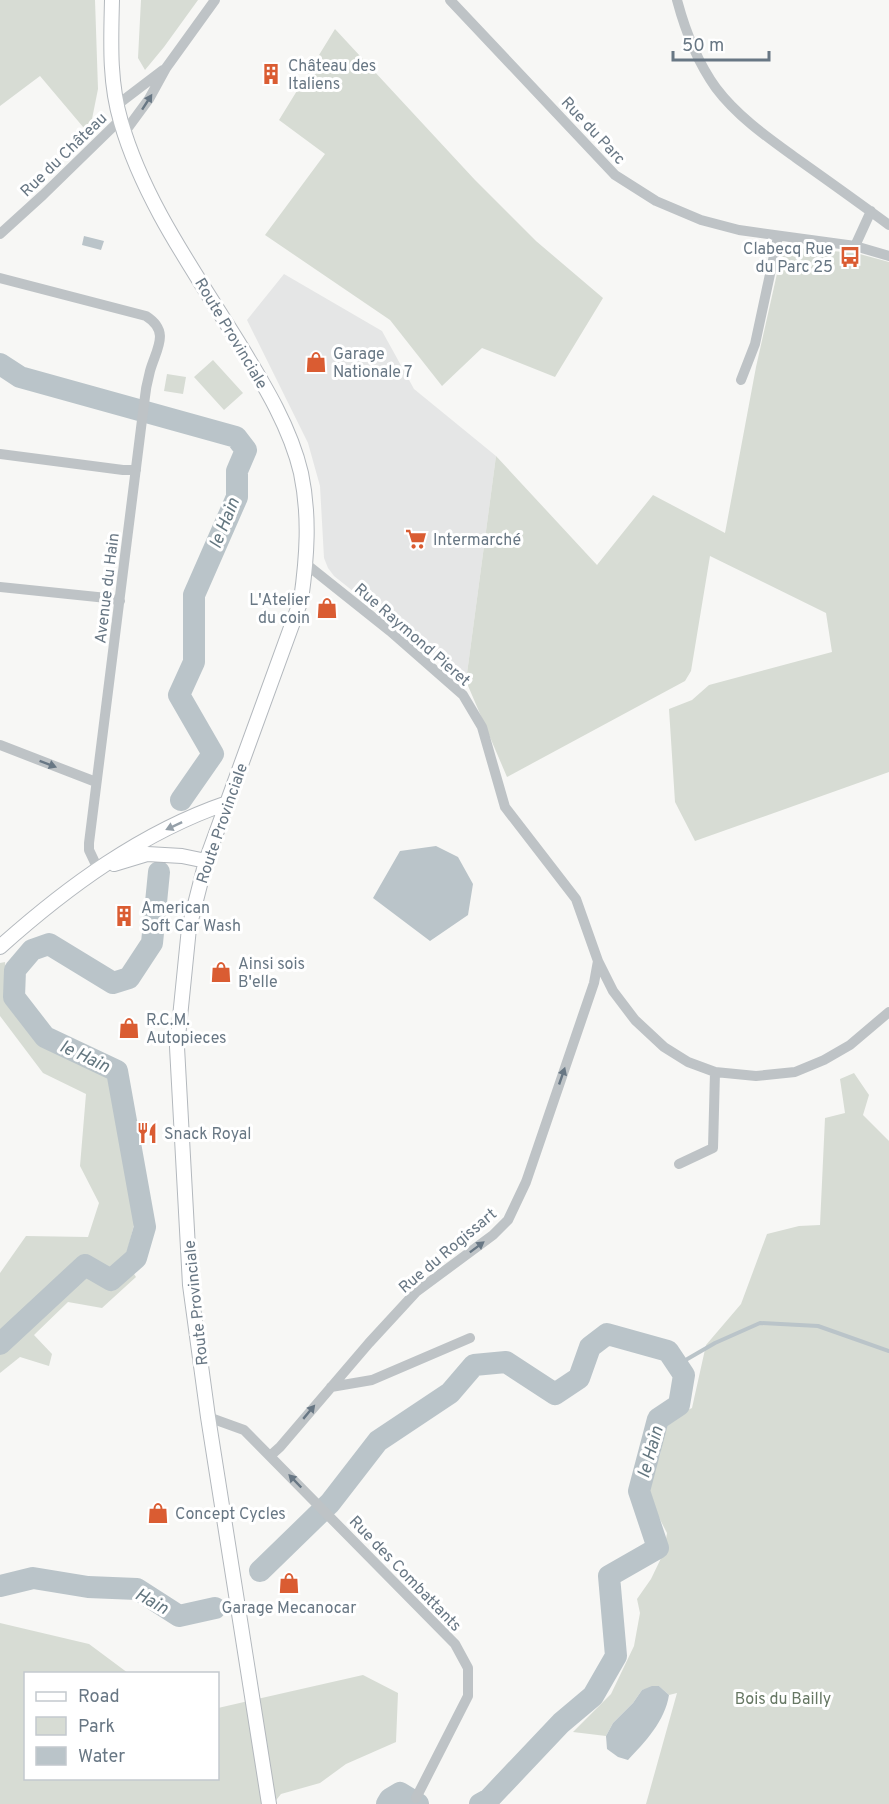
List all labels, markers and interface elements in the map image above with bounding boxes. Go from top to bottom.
scale bar [673,24,769,62]
text: 50 m [682,35,724,58]
place label: Château des Italiens [288,57,376,95]
building icon: Château des Italiens [259,62,283,86]
one-way arrow [141,93,152,110]
street label: Rue du Parc [556,93,629,170]
street label: Rue du Château [17,109,112,202]
place label: Clabecq Rue du Parc 25 [743,240,833,278]
bus stop icon: Clabecq Rue du Parc 25 [838,245,862,269]
street label: Route Provinciale [189,275,271,393]
place label: Garage Nationale 7 [333,345,412,383]
shop icon: Garage Nationale 7 [304,350,328,374]
water label: le Hain [205,494,246,552]
supermarket icon: Intermarché [404,527,428,551]
place label: Intermarché [433,531,521,551]
street label: Avenue du Hain [91,532,125,645]
street label: Rue Raymond Pieret [350,580,474,691]
place label: L'Atelier du coin [249,591,310,629]
shop icon: L'Atelier du coin [315,596,339,620]
one-way arrow [39,760,57,769]
street label: Route Provinciale [193,761,253,886]
one-way arrow [165,821,182,830]
place label: American Soft Car Wash [141,899,241,937]
building icon: American Soft Car Wash [112,904,136,928]
place label: Ainsi sois B'elle [238,955,305,993]
shop icon: Ainsi sois B'elle [209,960,233,984]
place label: R.C.M. Autopieces [146,1011,227,1049]
shop icon: R.C.M. Autopieces [117,1016,141,1040]
water label: le Hain [55,1036,113,1079]
one-way arrow [558,1067,567,1085]
restaurant icon: Snack Royal [135,1121,159,1145]
place label: Snack Royal [164,1125,251,1145]
street label: Rue du Rogissart [395,1205,501,1298]
street label: Route Provinciale [180,1239,214,1366]
one-way arrow [469,1241,485,1253]
one-way arrow [302,1405,315,1420]
water label: le Hain [633,1424,670,1481]
one-way arrow [288,1474,302,1489]
shop icon: Concept Cycles [146,1501,170,1525]
place label: Concept Cycles [175,1505,286,1525]
street label: Rue des Combattants [344,1512,465,1636]
shop icon: Garage Mecanocar [277,1571,301,1595]
water label: Hain [130,1584,172,1621]
place label: Garage Mecanocar [222,1599,356,1619]
legend [24,1672,219,1780]
text: Road [78,1686,120,1709]
park label: Bois du Bailly [735,1690,831,1710]
text: Park [78,1716,115,1739]
text: Water [78,1746,125,1769]

